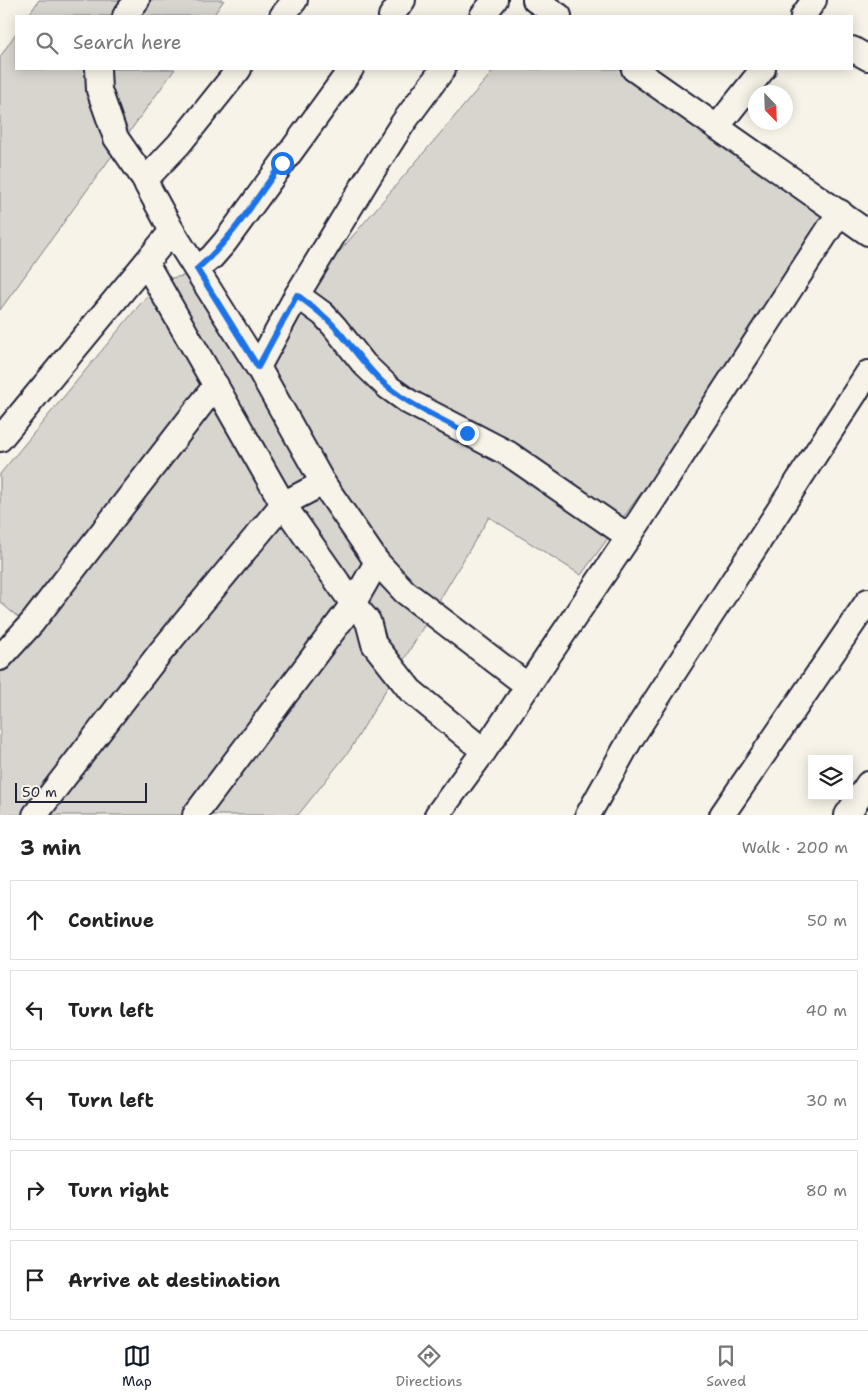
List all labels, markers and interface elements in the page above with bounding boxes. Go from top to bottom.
search box [15,15,853,70]
icon: search [33,29,61,57]
text: Search here [73,30,182,55]
north arrow [748,85,793,130]
route start [271,152,294,175]
route end [456,422,479,445]
map controls [808,755,853,800]
button: layers [808,755,853,800]
scale bar [15,780,148,803]
text: 50 m [22,783,57,801]
text: 3 min [20,834,81,862]
text: Walk · 200 m [742,837,848,858]
icon: ahead [21,906,49,934]
text: Continue [68,908,154,933]
text: 50 m [807,910,847,931]
icon: left [21,996,49,1024]
text: Turn left [68,998,154,1023]
text: 40 m [805,1000,847,1021]
icon: left [21,1086,49,1114]
text: Turn left [68,1088,154,1113]
text: 30 m [806,1090,847,1111]
icon: right [21,1176,49,1204]
text: Turn right [68,1178,169,1203]
text: 80 m [806,1180,847,1201]
icon: arrive [21,1266,49,1294]
text: Arrive at destination [68,1268,280,1293]
tab: Map [122,1342,152,1390]
tab: Directions [396,1342,462,1390]
tab: Saved [706,1342,746,1390]

